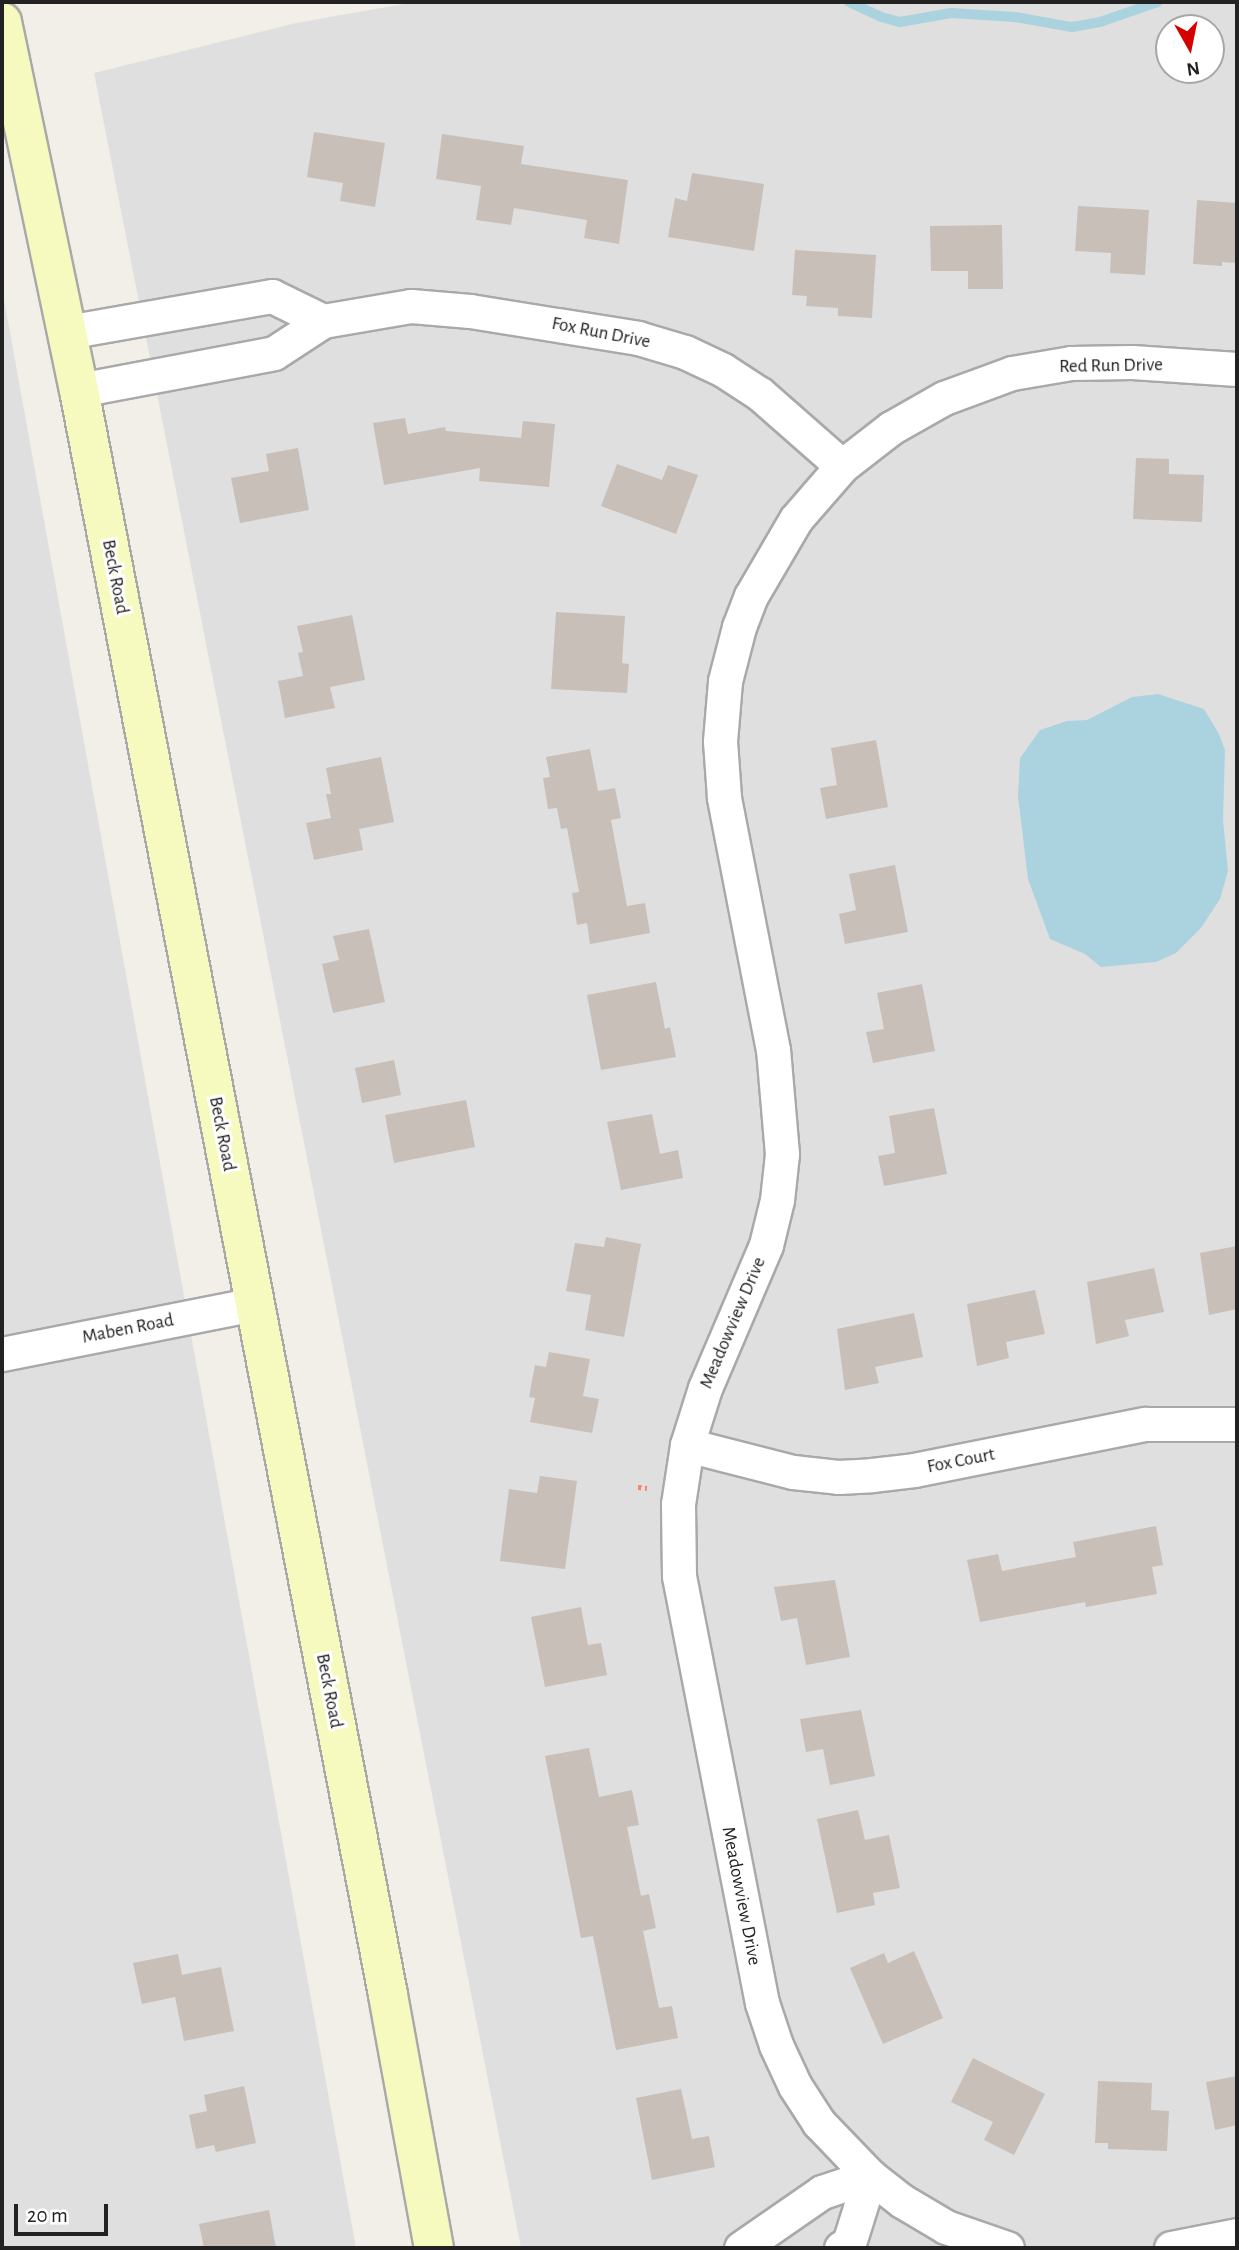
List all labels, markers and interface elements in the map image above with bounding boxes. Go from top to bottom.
north arrow [1155,14,1225,84]
text: N [1185,58,1201,79]
street label: Fox Run Drive [550,312,652,354]
street label: Red Run Drive [1059,354,1163,378]
street label: Beck Road [97,538,133,616]
street label: Beck Road [204,1095,240,1173]
street label: Meadowview Drive [695,1254,771,1392]
street label: Maben Road [80,1309,176,1349]
street label: Fox Court [925,1443,997,1479]
street label: Beck Road [311,1652,347,1730]
street label: Meadowview Drive [716,1825,766,1967]
scale bar [18,2190,112,2234]
text: 20 m [27,2205,68,2226]

